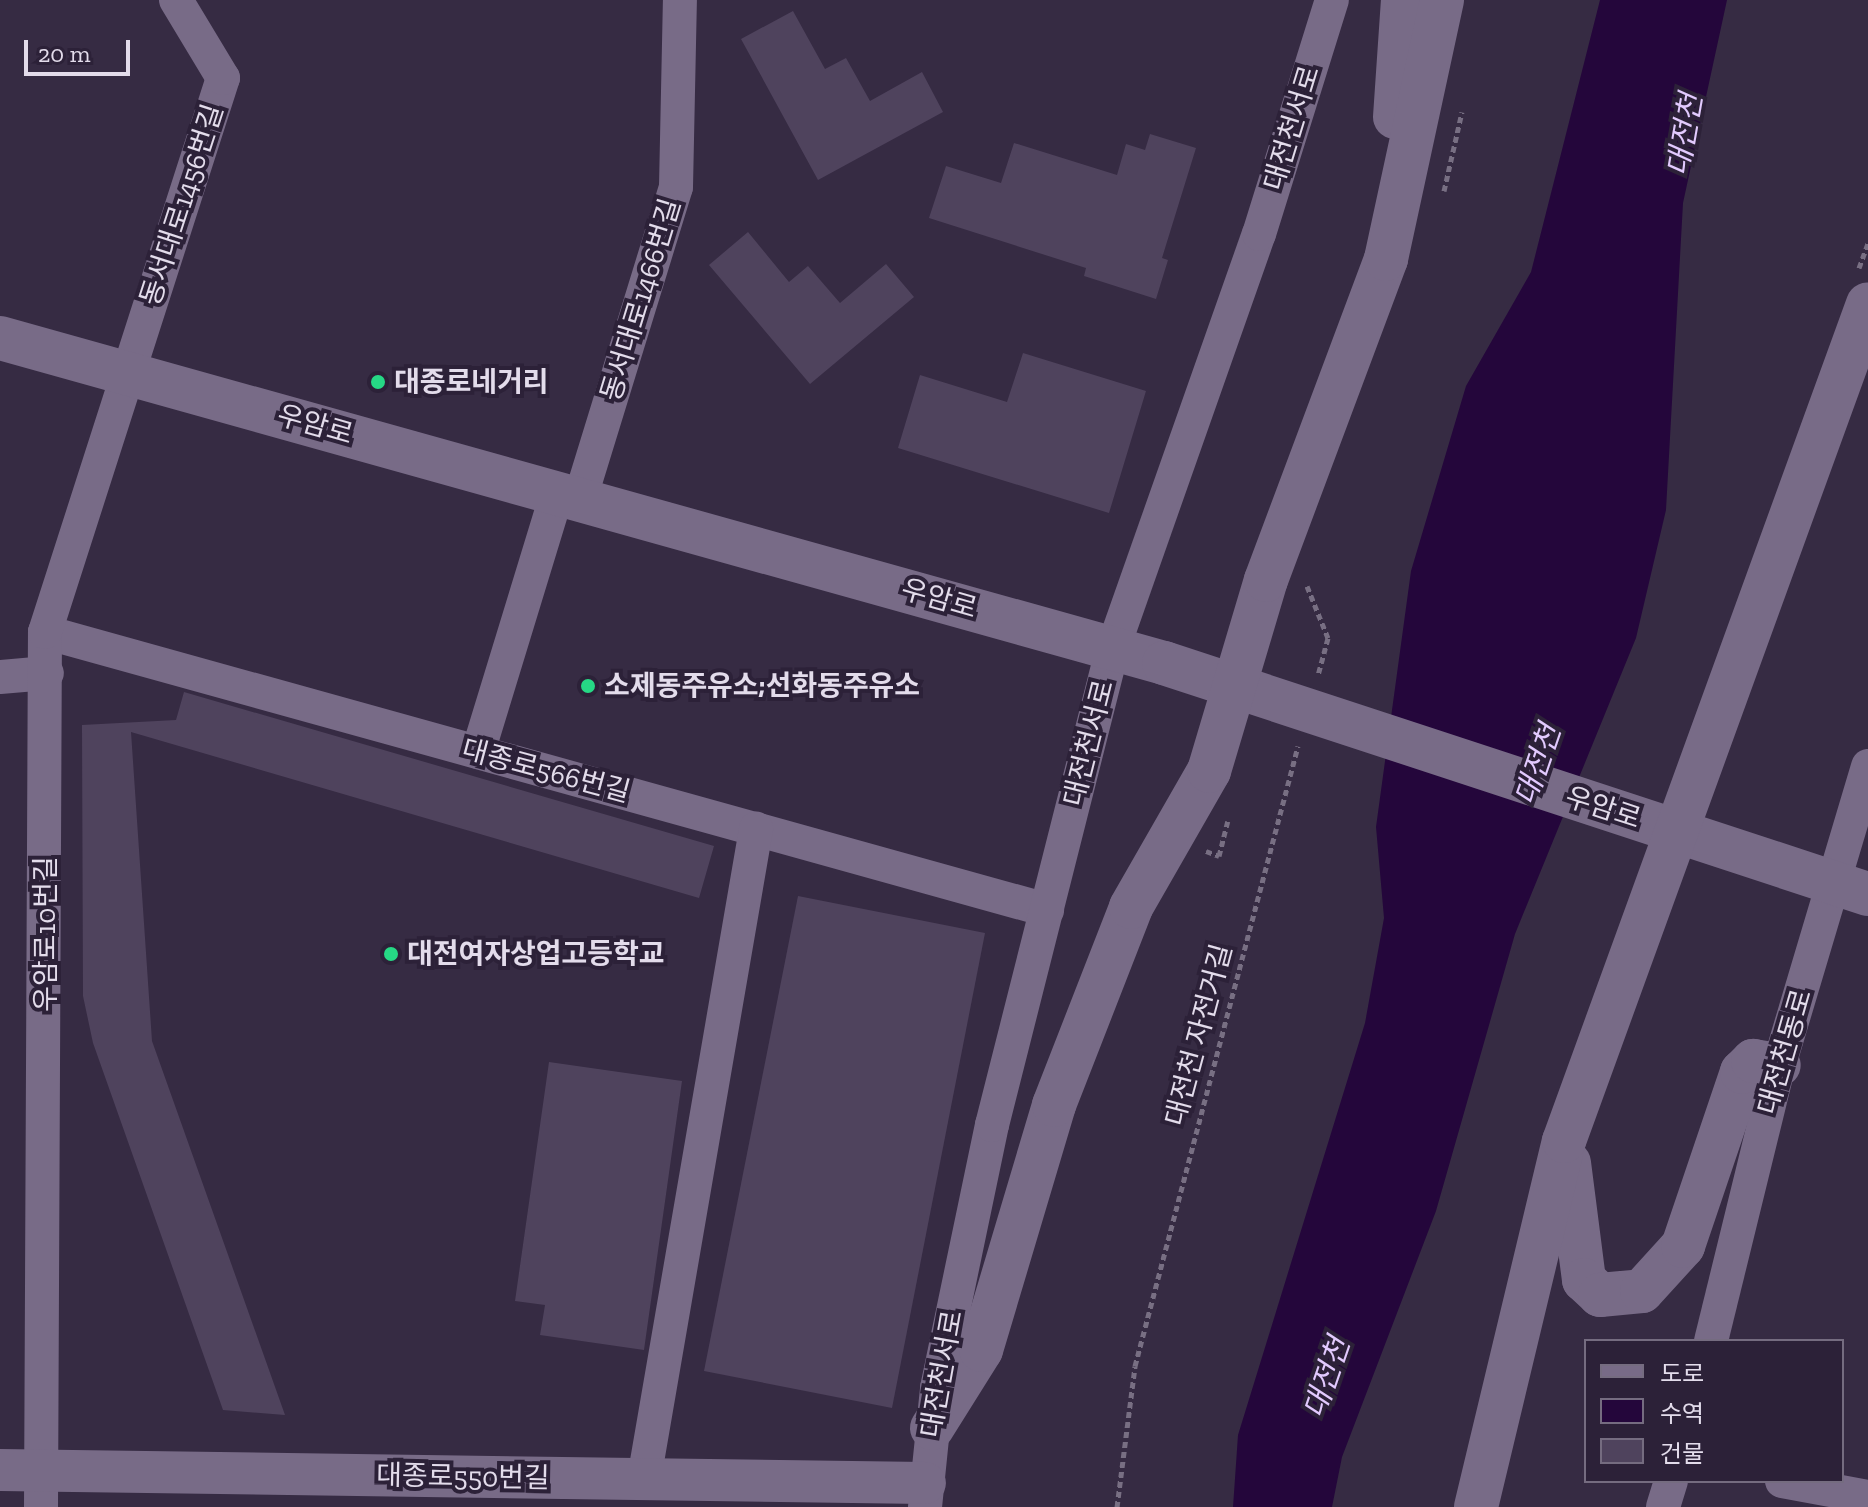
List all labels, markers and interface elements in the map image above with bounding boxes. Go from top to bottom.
scale bar [28,24,134,74]
text: 20 m [38,39,90,68]
street label: 대전천서로 [1257,62,1327,194]
water label: 대전천 [1660,91,1710,179]
street label: 동서대로1456번길 [134,100,230,310]
street label: 동서대로1466번길 [594,195,688,405]
place label: 대종로네거리 [394,365,549,399]
marker: 대종로네거리 [369,373,387,391]
street label: 우암로 [273,398,357,452]
street label: 우암로 [897,572,981,626]
place label: 소제동주유소;선화동주유소 [604,669,920,703]
street label: 대전천서로 [1057,676,1121,810]
marker: 소제동주유소;선화동주유소 [579,677,597,695]
water label: 대전천 [1508,720,1568,810]
street label: 대종로566번길 [458,732,634,810]
street label: 우암로 [1561,780,1645,836]
street label: 우암로10번길 [29,856,63,1012]
place label: 대전여자상업고등학교 [407,937,665,971]
street label: 대전천 자전거길 [1159,940,1239,1130]
marker: 대전여자상업고등학교 [382,945,400,963]
street label: 대전천동로 [1751,985,1819,1119]
street label: 대전천서로 [914,1308,970,1440]
water label: 대전천 [1297,1333,1357,1423]
legend [1584,1339,1844,1483]
text: 도로 [1660,1359,1704,1388]
text: 수역 [1660,1399,1704,1428]
text: 건물 [1660,1439,1704,1468]
street label: 대종로550번길 [376,1459,550,1495]

